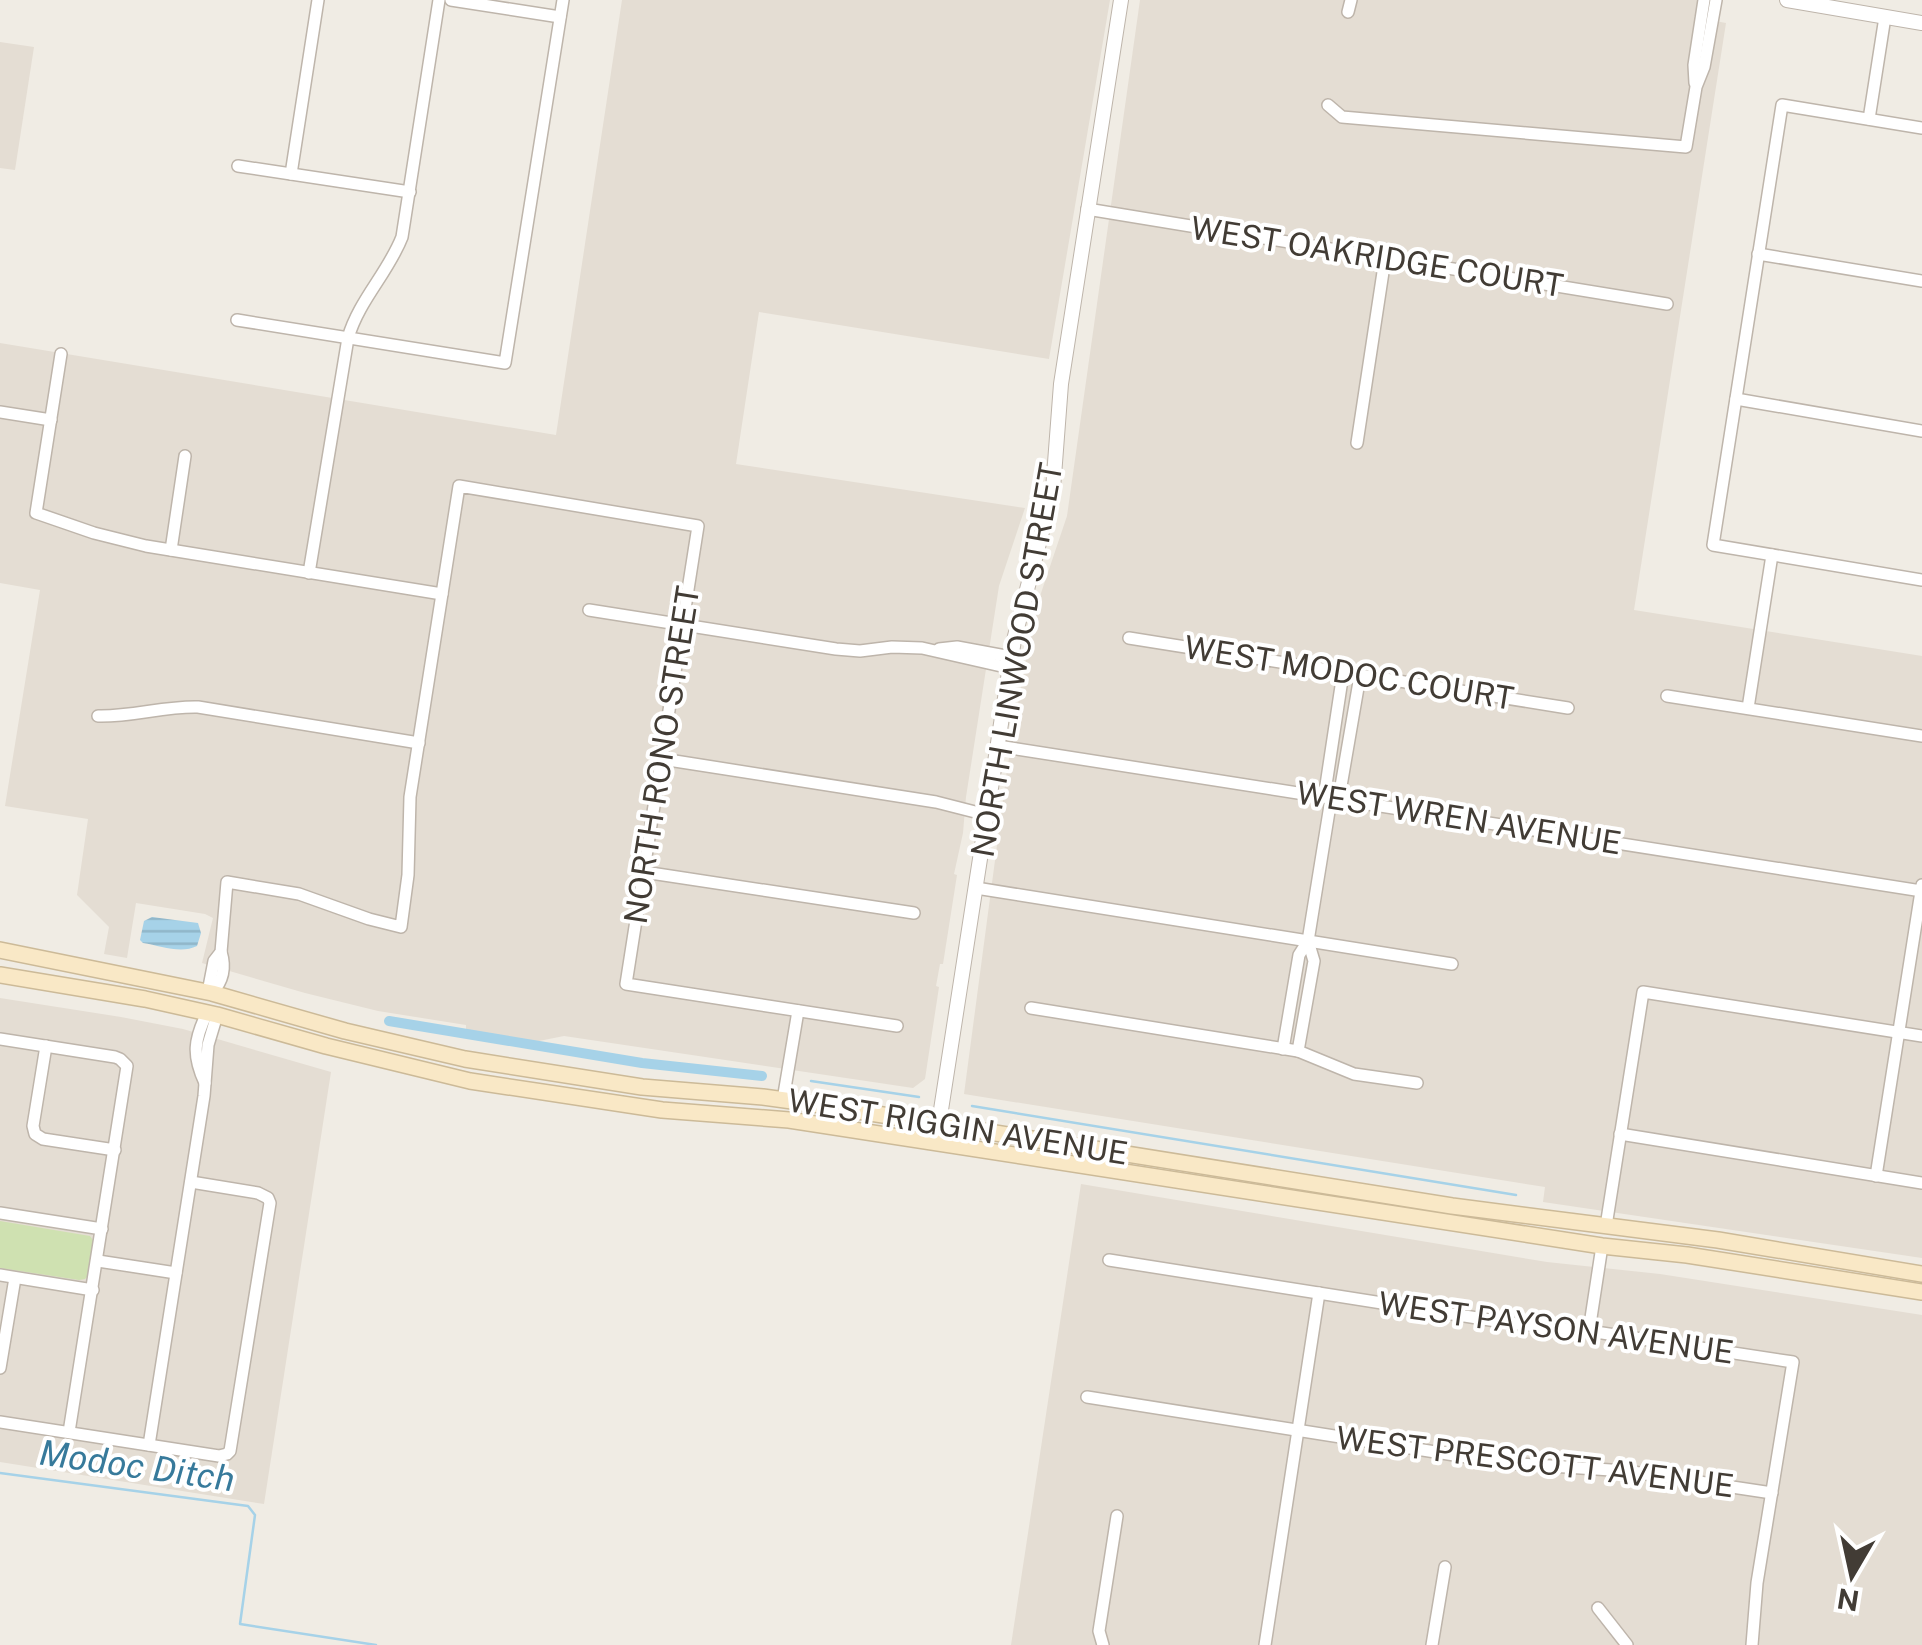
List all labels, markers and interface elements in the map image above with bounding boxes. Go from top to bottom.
street label: WEST OAKRIDGE COURT [1188,209,1566,304]
street label: NORTH LINWOOD STREET [964,460,1069,860]
street label: NORTH RONO STREET [617,583,706,926]
street label: WEST MODOC COURT [1182,628,1517,717]
street label: WEST WREN AVENUE [1294,774,1624,861]
street label: WEST RIGGIN AVENUE [785,1081,1131,1172]
street label: WEST PAYSON AVENUE [1376,1284,1736,1371]
street label: WEST PRESCOTT AVENUE [1334,1419,1736,1504]
water label: Modoc Ditch [37,1431,237,1500]
north arrow [1802,1525,1902,1625]
text: N [1835,1582,1861,1618]

